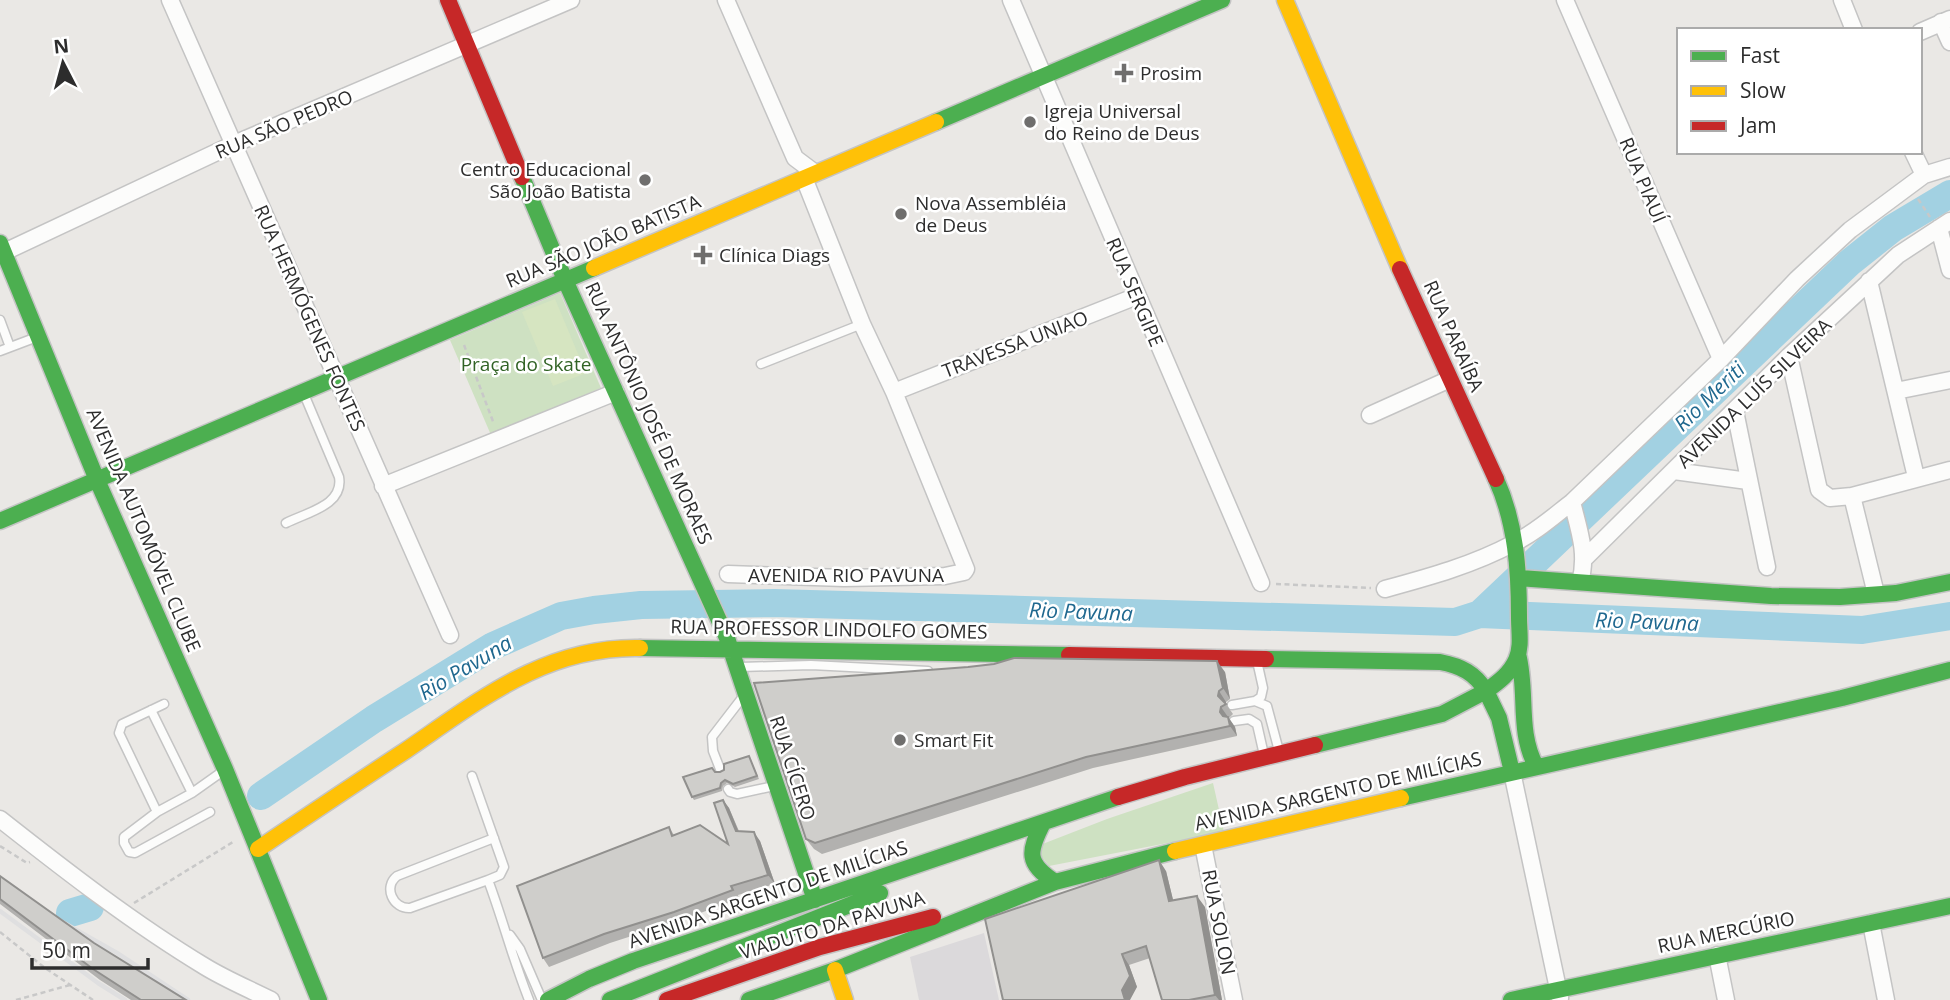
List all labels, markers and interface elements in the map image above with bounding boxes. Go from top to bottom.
north arrow [28,28,98,98]
legend [1677,28,1922,154]
text: N [52,32,70,60]
text: Fast [1740,41,1780,69]
place label: Prosim [1140,60,1202,86]
marker: Prosim [1114,63,1134,83]
text: Slow [1740,76,1786,104]
street label: RUA SÃO PEDRO [211,83,357,165]
place label: Igreja Universal do Reino de Deus [1044,98,1200,146]
text: Jam [1738,111,1777,139]
marker: Igreja Universal do Reino de Deus [1022,114,1038,130]
street label: RUA PIAUÍ [1613,133,1673,227]
place label: Centro Educacional São João Batista [460,156,631,204]
marker: Centro Educacional São João Batista [637,172,653,188]
street label: RUA SÃO JOÃO BATISTA [502,188,704,294]
place label: Nova Assembléia de Deus [915,190,1067,238]
street label: RUA HERMÓGENES FONTES [248,201,372,435]
marker: Nova Assembléia de Deus [893,206,909,222]
street label: RUA SERGIPE [1100,233,1170,351]
place label: Clínica Diags [719,242,830,268]
marker: Clínica Diags [693,245,713,265]
street label: RUA PARAÍBA [1418,276,1490,396]
street label: RUA ANTÔNIO JOSÉ DE MORAES [579,277,719,549]
street label: TRAVESSA UNIAO [938,304,1092,384]
street label: AVENIDA LUÍS SILVEIRA [1671,312,1837,474]
park label: Praça do Skate [461,351,591,377]
water label: Rio Meriti [1667,355,1751,437]
street label: AVENIDA AUTOMÓVEL CLUBE [81,404,207,656]
street label: AVENIDA RIO PAVUNA [748,562,944,588]
water label: Rio Pavuna [1028,595,1134,627]
water label: Rio Pavuna [1594,605,1700,637]
street label: RUA PROFESSOR LINDOLFO GOMES [670,613,988,645]
water label: Rio Pavuna [413,628,517,706]
street label: RUA CÍCERO [764,712,822,824]
place label: Smart Fit [914,727,994,753]
marker: Smart Fit [892,732,908,748]
street label: AVENIDA SARGENTO DE MILÍCIAS [1192,745,1484,837]
street label: AVENIDA SARGENTO DE MILÍCIAS [625,834,911,954]
street label: RUA SOLON [1196,867,1242,977]
street label: VIADUTO DA PAVUNA [736,884,928,966]
street label: RUA MERCÚRIO [1655,905,1797,959]
scale bar [32,926,147,970]
text: 50 m [42,936,91,964]

